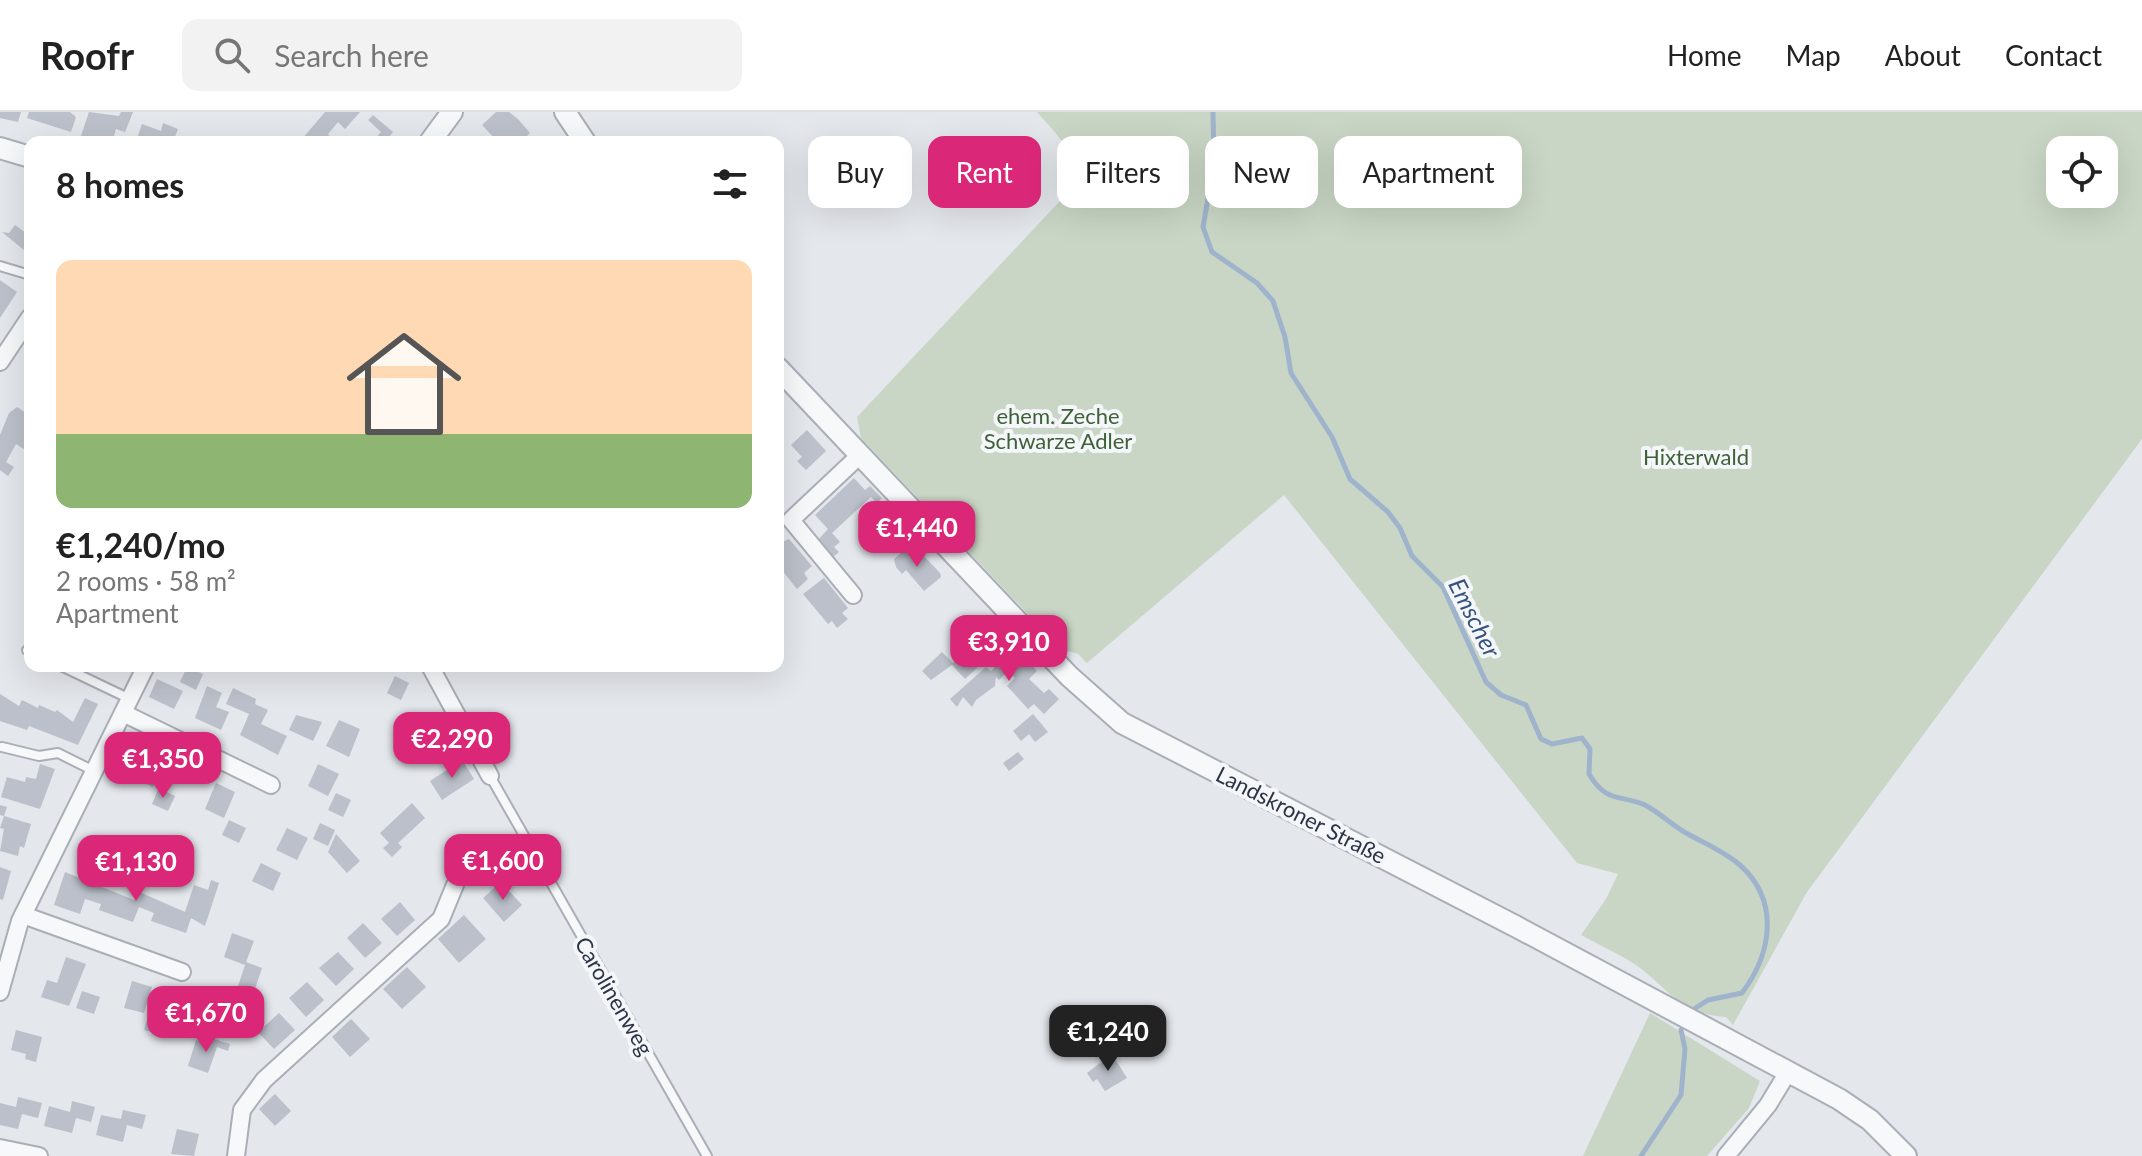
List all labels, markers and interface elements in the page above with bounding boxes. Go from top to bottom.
search box [182,19,742,91]
text: Roofr [40,32,134,78]
icon: search [210,33,254,77]
text: Search here [274,37,429,73]
text: Home [1667,38,1742,72]
text: Map [1786,38,1841,72]
text: About [1885,38,1961,72]
text: Contact [2005,38,2102,72]
chip: Buy [808,136,912,208]
chip: Rent [928,136,1041,208]
chip: Filters [1057,136,1189,208]
chip: New [1205,136,1318,208]
chip: Apartment [1334,136,1522,208]
map controls [2046,136,2118,208]
button: locate [2046,136,2118,208]
icon: filters [708,162,752,206]
text: 8 homes [56,164,184,205]
icon: home [332,312,476,456]
park label: ehem. Zeche Schwarze Adler [984,402,1132,454]
park label: Hixterwald [1643,443,1749,470]
pin: €1,440 [852,501,982,569]
text: €1,440 [876,511,958,543]
text: €1,240/mo [56,524,225,565]
text: 2 rooms · 58 m² [56,565,236,597]
water label: Emscher [1443,573,1508,662]
text: Apartment [56,597,179,629]
pin: €3,910 [944,615,1074,683]
text: €3,910 [968,625,1050,657]
pin: €2,290 [387,712,517,780]
text: €2,290 [411,722,493,754]
pin: €1,350 [98,732,228,800]
text: €1,350 [122,742,204,774]
street label: Landskroner Straße [1212,760,1391,869]
pin: €1,600 [438,834,568,902]
pin: €1,130 [71,835,201,903]
text: €1,600 [462,844,544,876]
text: €1,130 [95,845,177,877]
street label: Carolinenweg [570,932,659,1060]
pin: €1,670 [141,986,271,1054]
text: €1,670 [165,996,247,1028]
pin: €1,240 [1043,1005,1173,1073]
text: €1,240 [1067,1015,1149,1047]

